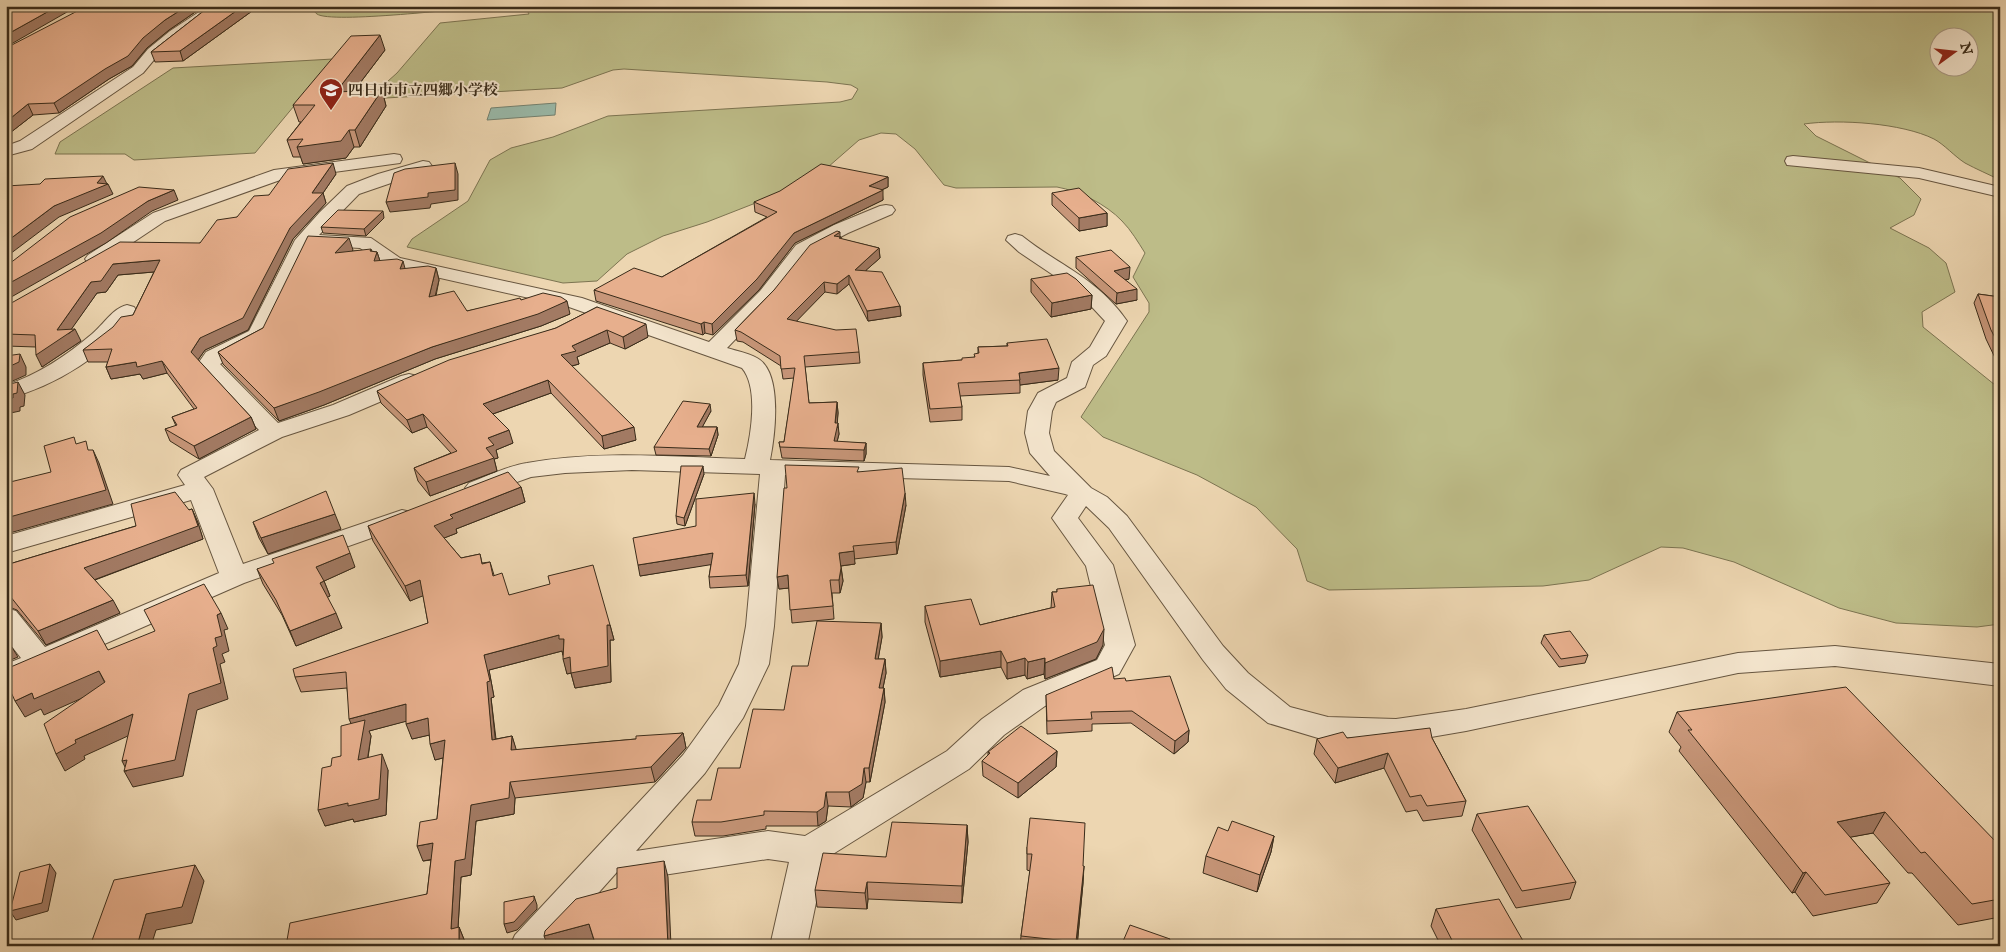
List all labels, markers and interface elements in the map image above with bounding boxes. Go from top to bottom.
north arrow [1928,28,1978,78]
text: N [1955,40,1976,57]
school or university icon: 四日市市立四郷小学校 [318,77,344,111]
place label: 四日市市立四郷小学校 [348,81,498,100]

